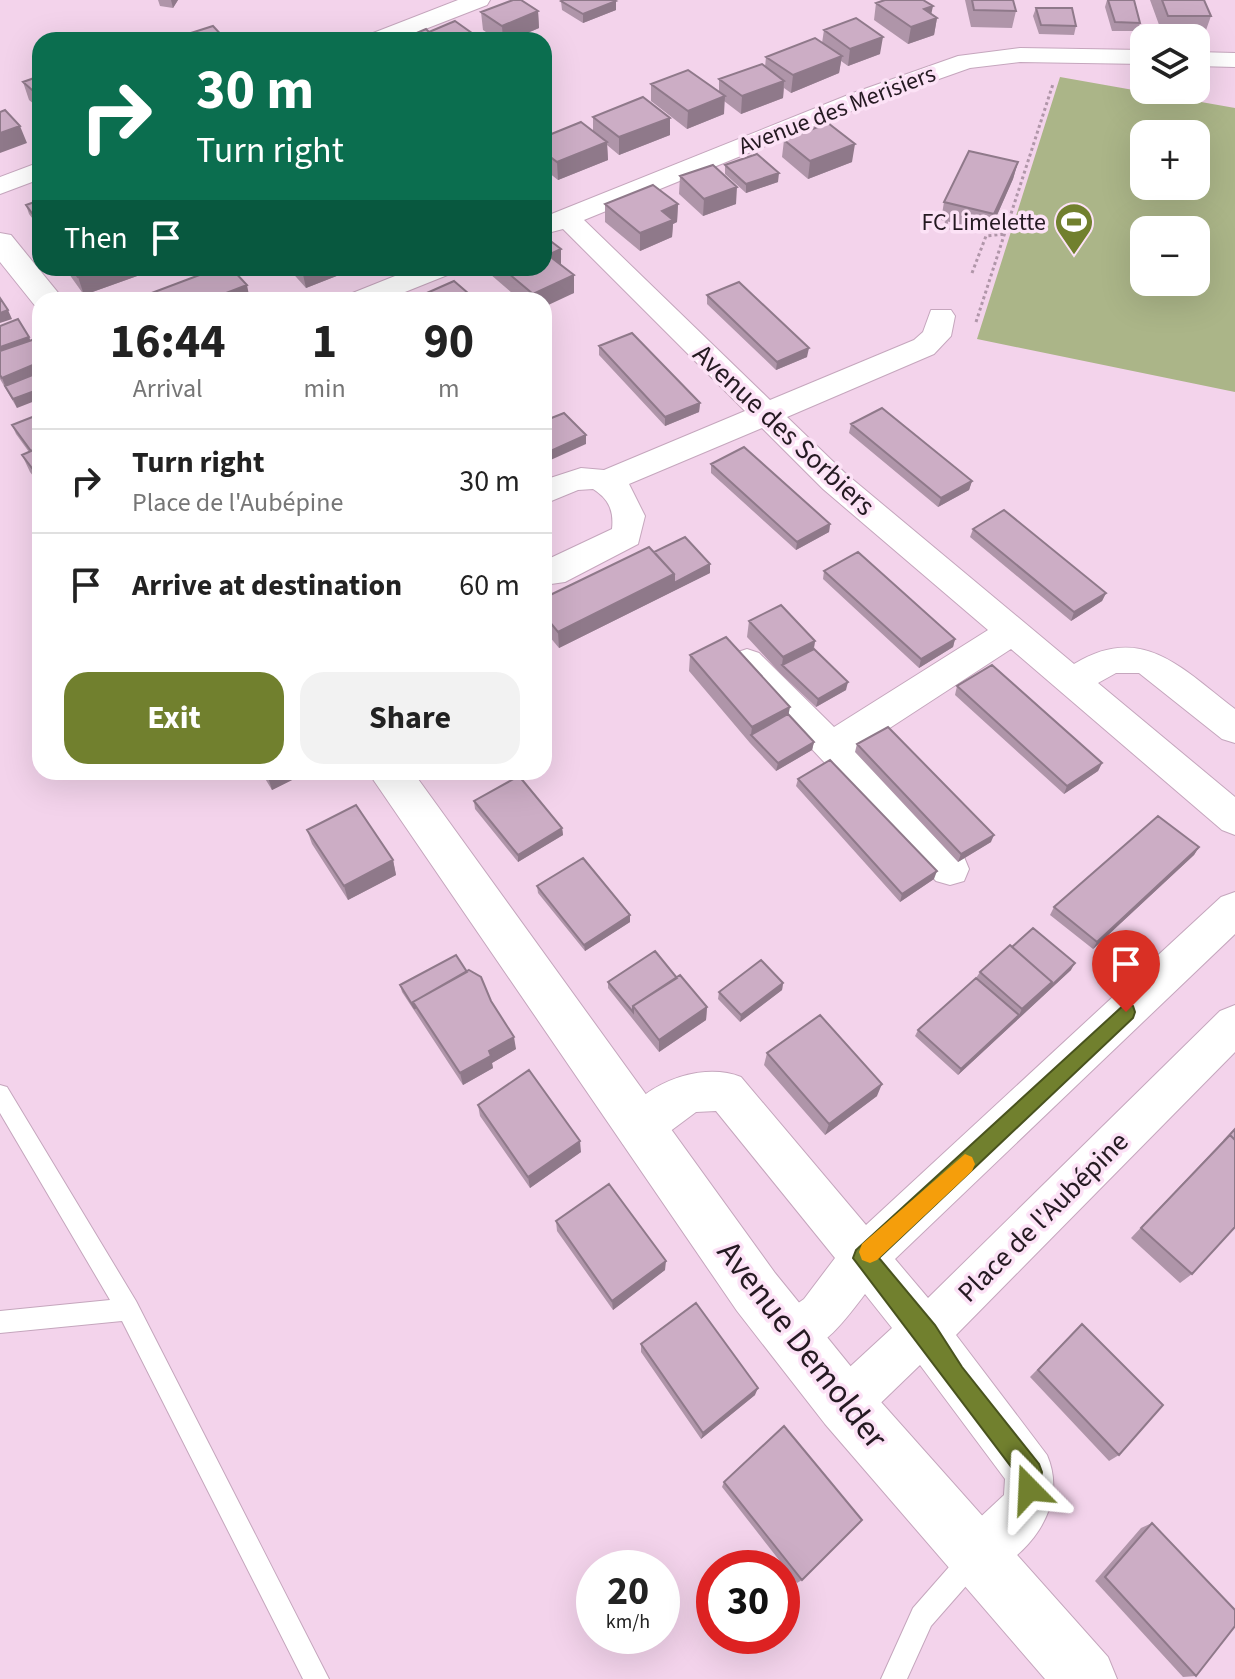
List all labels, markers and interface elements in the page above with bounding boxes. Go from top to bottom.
map controls [1130,24,1210,296]
button: layers [1130,24,1210,104]
text: 30 m [196,51,314,130]
street label: Avenue des Merisiers [733,56,941,164]
icon: right [64,64,168,168]
button: + [1130,120,1210,200]
text: Turn right [196,125,344,176]
sports icon: FC Limelette [1053,201,1095,256]
place label: FC Limelette [921,205,1046,240]
icon: arrive [144,216,188,260]
button: − [1130,216,1210,296]
text: Then [64,217,128,260]
text: 16:44 [110,308,226,376]
text: 1 [312,308,337,376]
text: 90 [423,308,474,376]
street label: Avenue des Sorbiers [684,335,884,525]
text: Arrival [133,370,203,407]
text: min [303,370,346,407]
text: m [438,370,460,407]
text: Turn right [132,441,264,484]
icon: right [64,459,108,503]
text: 30 m [459,460,520,503]
text: Place de l'Aubépine [132,484,343,521]
icon: arrive [64,563,108,607]
text: Arrive at destination [132,564,402,607]
text: 60 m [459,564,520,607]
button: Exit [64,672,284,764]
button: Share [300,672,520,764]
pin [1092,930,1160,1012]
icon: arrive [1104,942,1148,986]
street label: Place de l'Aubépine [948,1122,1138,1312]
street label: Avenue Demolder [705,1231,899,1460]
position arrow [987,1447,1071,1531]
speed limit sign: 30 [696,1550,800,1654]
text: 20 [607,1563,649,1620]
text: km/h [606,1608,650,1636]

